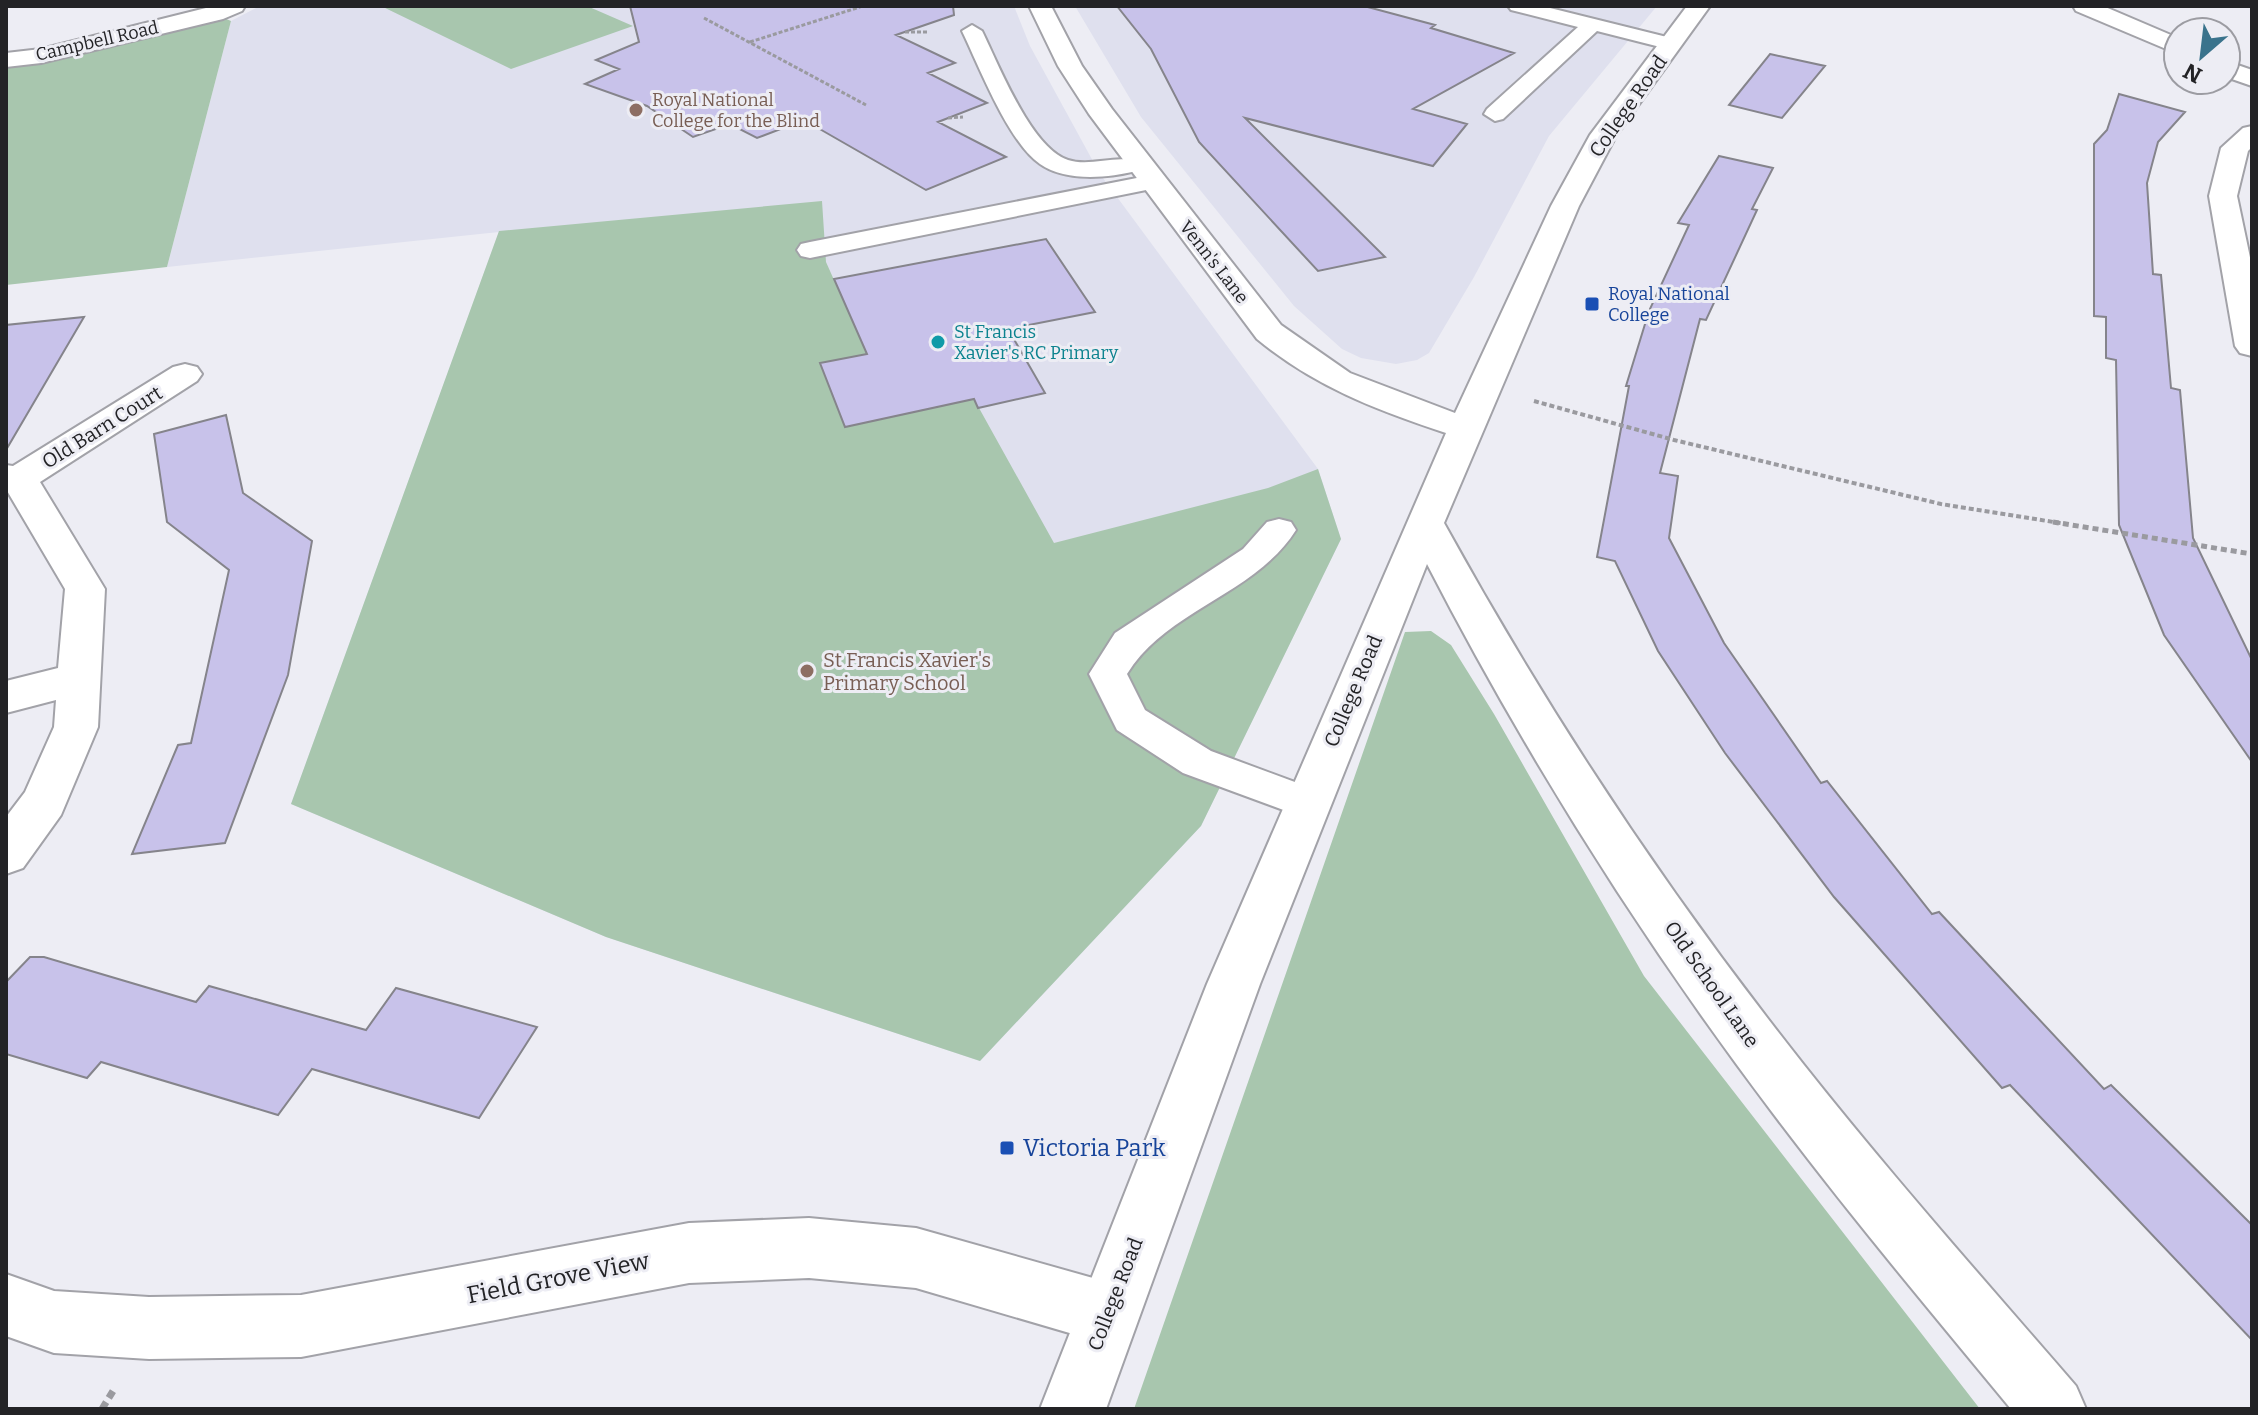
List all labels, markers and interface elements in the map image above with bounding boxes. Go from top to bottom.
street label: Campbell Road [33,16,161,66]
north arrow [2162,16,2242,96]
street label: College Road [1584,50,1672,162]
text: N [2179,57,2207,89]
place label: Royal National College for the Blind [652,89,820,132]
marker: Royal National College for the Blind [627,101,645,119]
street label: Venn's Lane [1175,216,1253,308]
place label: Royal National College [1608,283,1730,326]
marker: Royal National College [1583,295,1601,313]
place label: St Francis Xavier's RC Primary [954,321,1119,364]
marker: St Francis Xavier's RC Primary [929,333,947,351]
street label: Old Barn Court [37,380,167,474]
street label: College Road [1319,631,1387,751]
place label: St Francis Xavier's Primary School [823,648,991,695]
marker: St Francis Xavier's Primary School [798,662,816,680]
street label: Old School Lane [1660,916,1764,1052]
place label: Victoria Park [1023,1134,1166,1162]
marker: Victoria Park [998,1139,1016,1157]
street label: College Road [1082,1234,1148,1354]
street label: Field Grove View [464,1246,652,1309]

